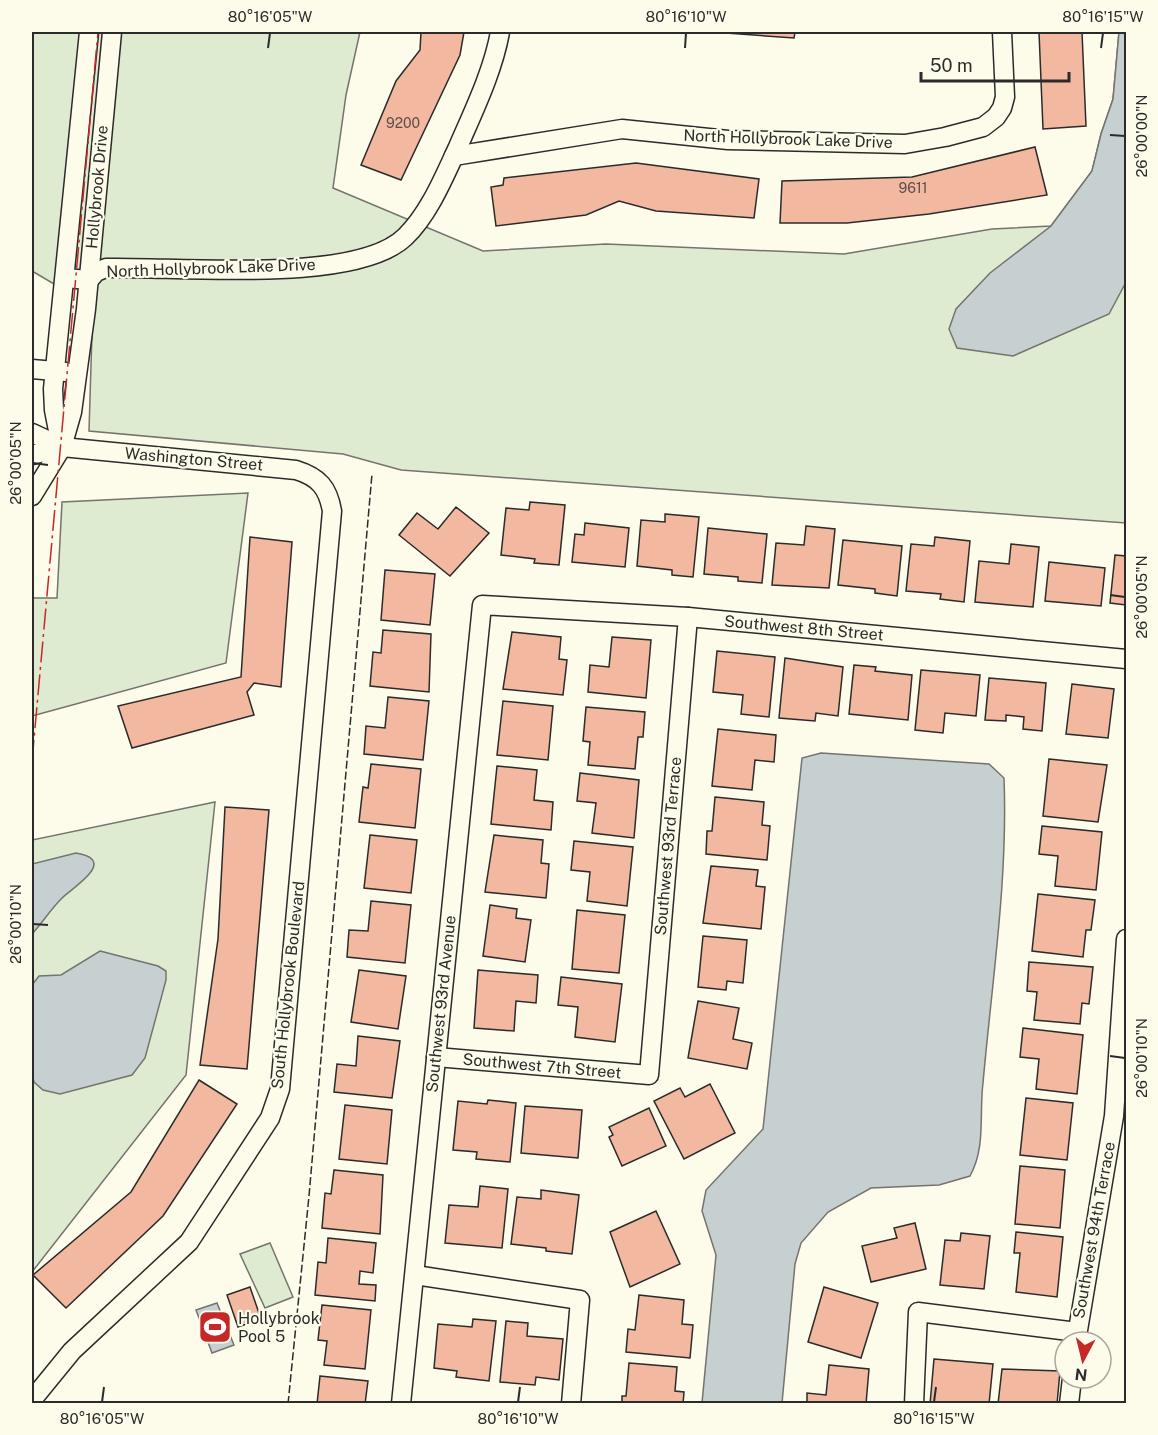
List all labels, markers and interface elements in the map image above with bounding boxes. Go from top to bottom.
text: 80°16'05"W [228,8,312,25]
text: 80°16'10"W [646,8,726,25]
text: 80°16'15"W [1062,8,1144,25]
scale bar [921,45,1070,83]
text: 50 m [930,55,973,76]
text: 26°00'00"N [1133,94,1150,178]
house number: 9200 [386,115,420,131]
street label: Hollybrook Drive [82,125,112,249]
street label: North Hollybrook Lake Drive [683,126,893,152]
house number: 9611 [899,180,927,196]
street label: North Hollybrook Lake Drive [106,255,316,281]
text: 26°00'05"N [7,421,24,505]
street label: Washington Street [124,443,264,475]
text: 26°00'05"N [1133,555,1150,639]
street label: Southwest 8th Street [723,612,885,644]
street label: Southwest 93rd Terrace [651,756,685,936]
street label: South Hollybrook Boulevard [268,880,308,1090]
text: 26°00'10"N [7,884,24,964]
street label: Southwest 93rd Avenue [422,914,460,1094]
text: 26°00'10"N [1133,1018,1150,1098]
street label: Southwest 7th Street [462,1050,622,1082]
street label: Southwest 94th Terrace [1069,1140,1119,1320]
sports icon: Hollybrook Pool 5 [197,1309,233,1345]
place label: Hollybrook Pool 5 [238,1309,320,1346]
north arrow [1053,1330,1113,1390]
text: N [1074,1364,1089,1385]
text: 80°16'05"W [60,1410,144,1427]
text: 80°16'10"W [478,1410,558,1427]
text: 80°16'15"W [893,1410,975,1427]

